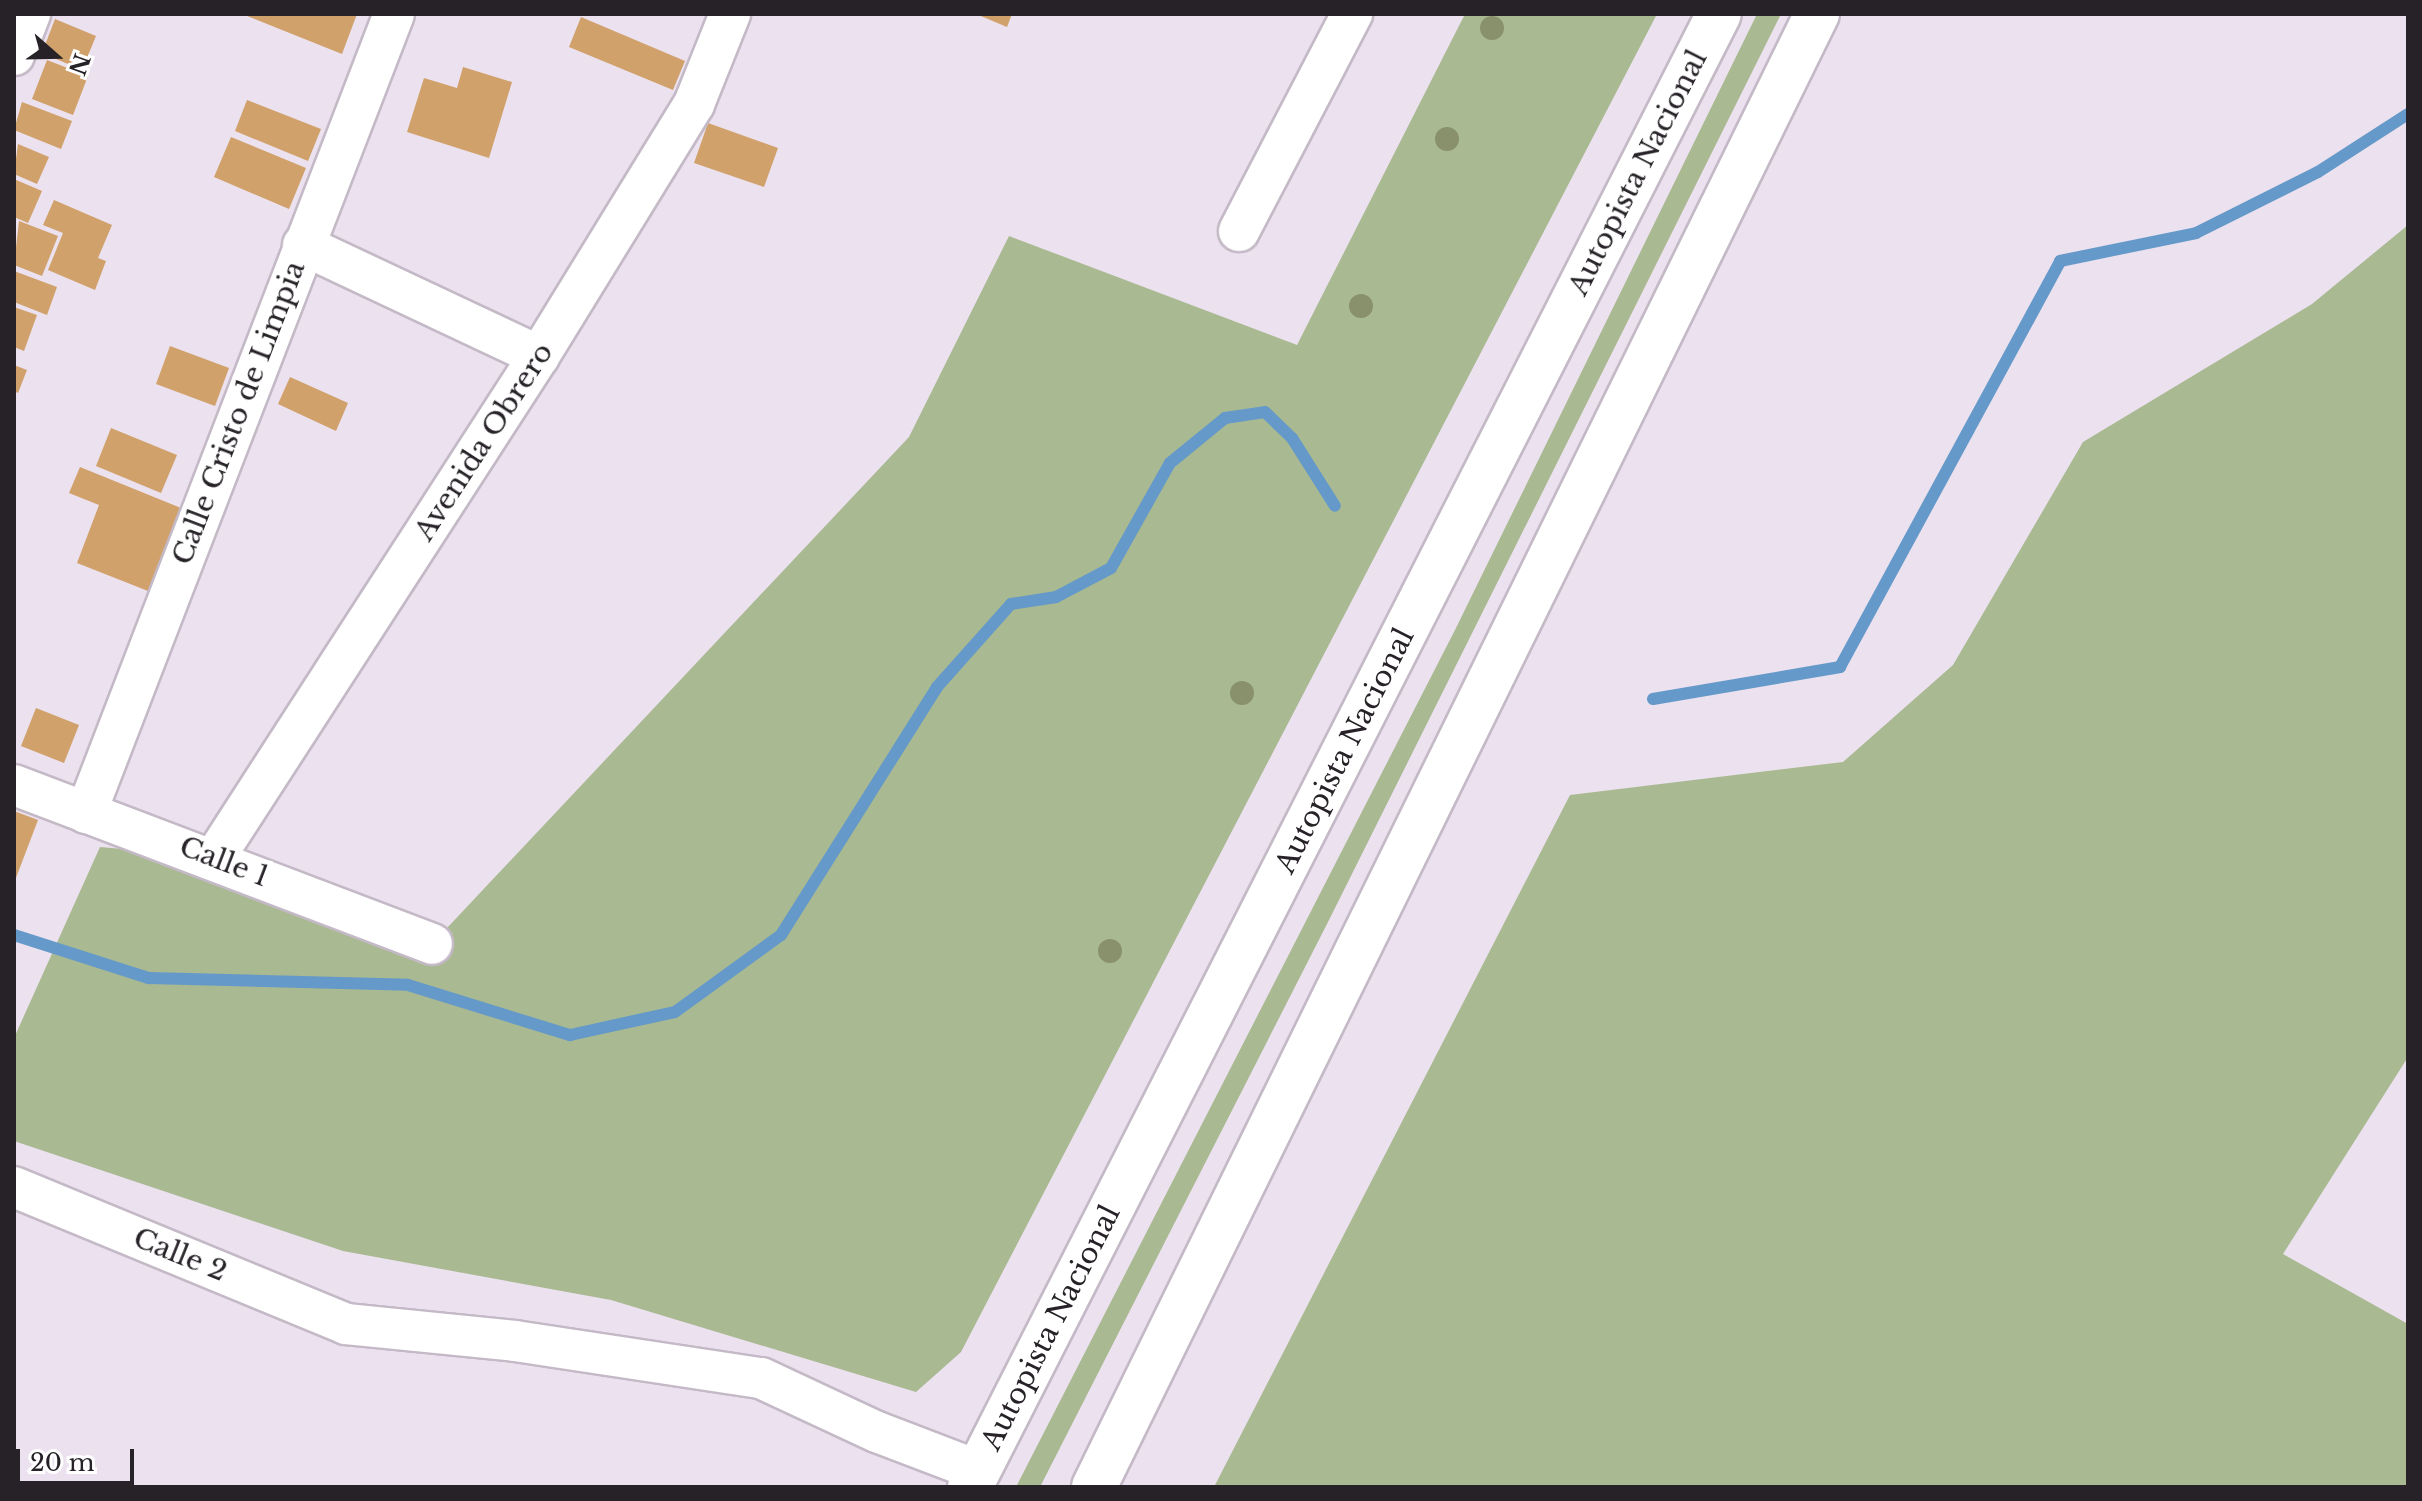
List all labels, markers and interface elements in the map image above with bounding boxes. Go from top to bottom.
north arrow [16,16,96,96]
street label: Autopista Nacional [1562,45,1714,301]
text: N [63,50,95,79]
street label: Calle Cristo de Limpia [166,257,312,569]
street label: Avenida Obrero [408,337,560,547]
street label: Autopista Nacional [1269,623,1421,879]
street label: Calle 1 [175,830,273,894]
street label: Autopista Nacional [975,1200,1127,1456]
street label: Calle 2 [129,1221,231,1289]
scale bar [20,1433,138,1483]
text: 20 m [30,1448,95,1477]

